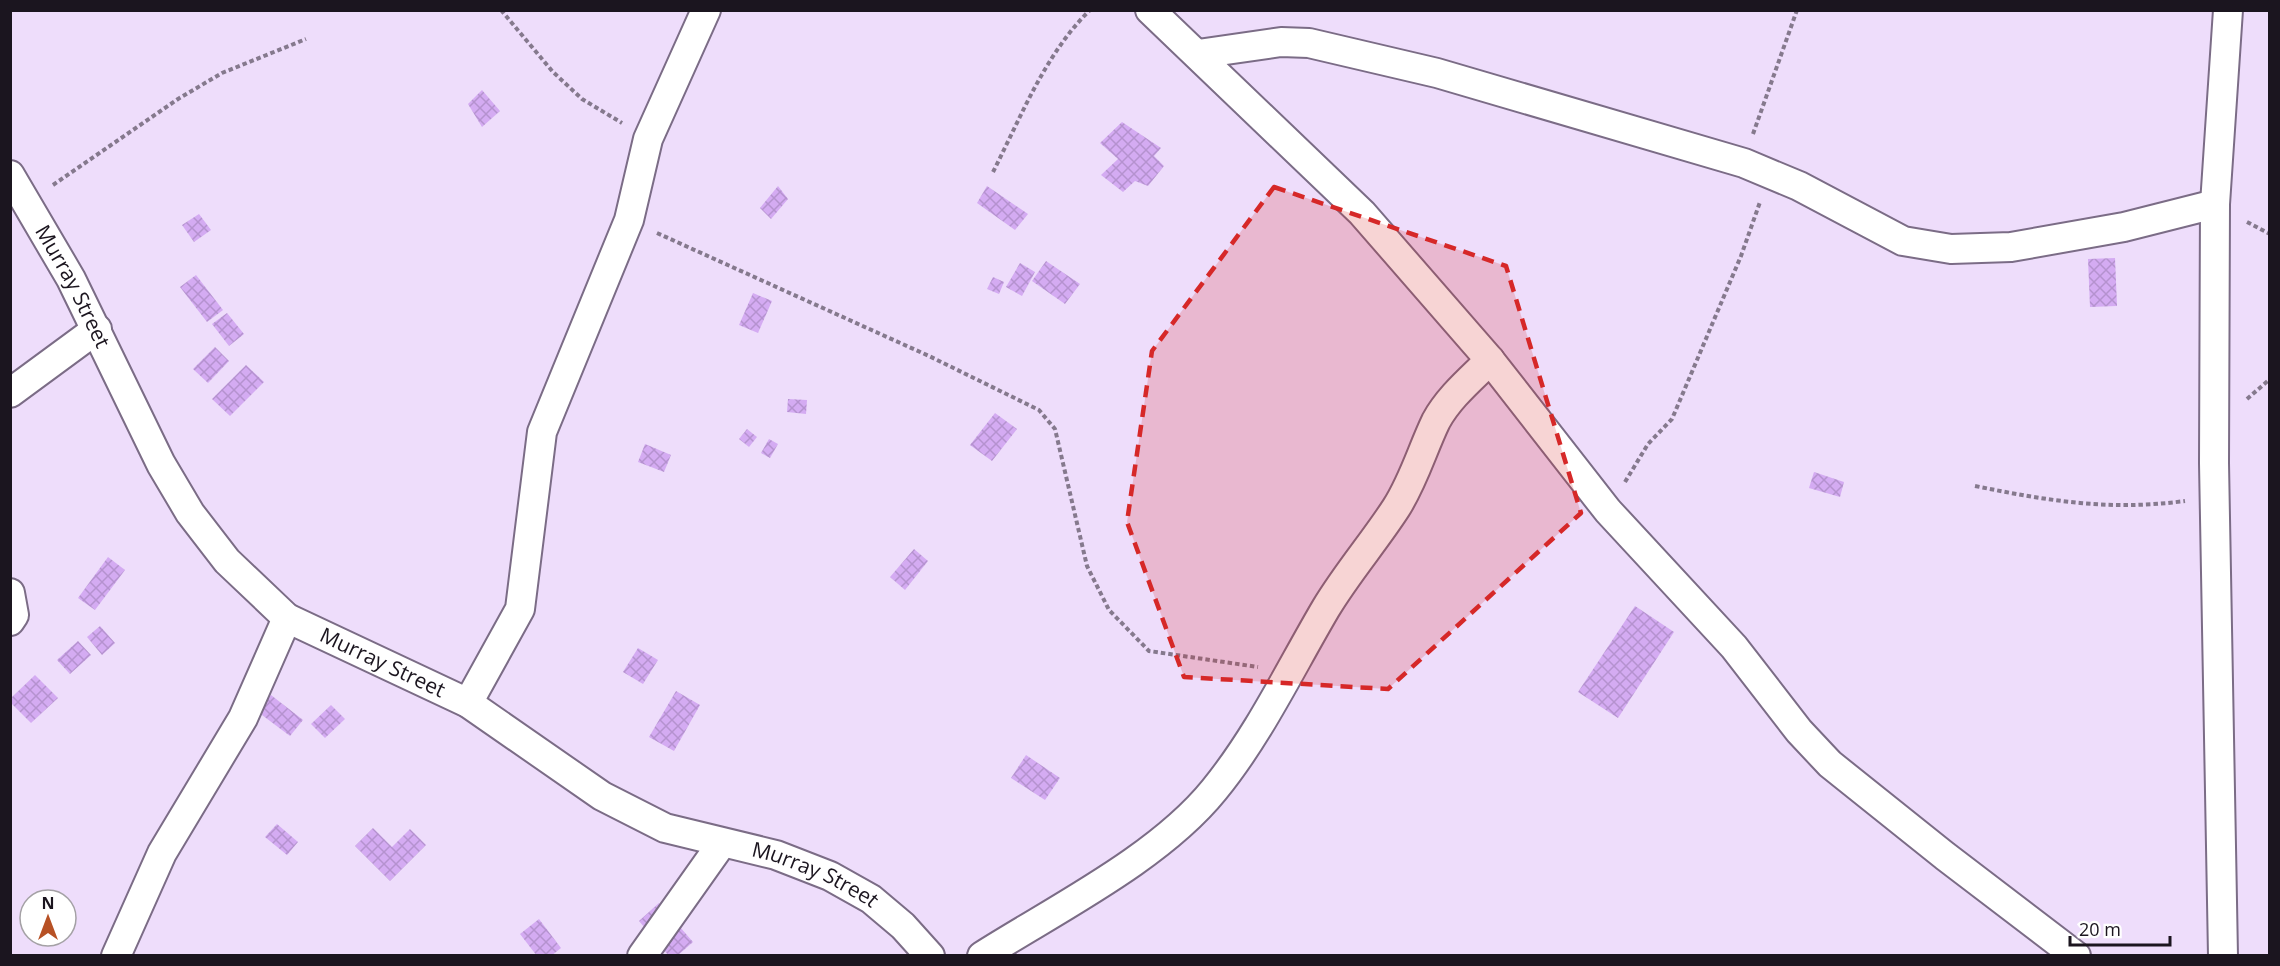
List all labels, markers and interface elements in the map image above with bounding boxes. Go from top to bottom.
street label: Murray Street [29,219,117,352]
street label: Murray Street [316,620,450,703]
street label: Murray Street [749,835,885,913]
north arrow [18,888,78,948]
text: N [41,892,55,914]
scale bar [2070,909,2170,947]
text: 20 m [2079,917,2121,941]

